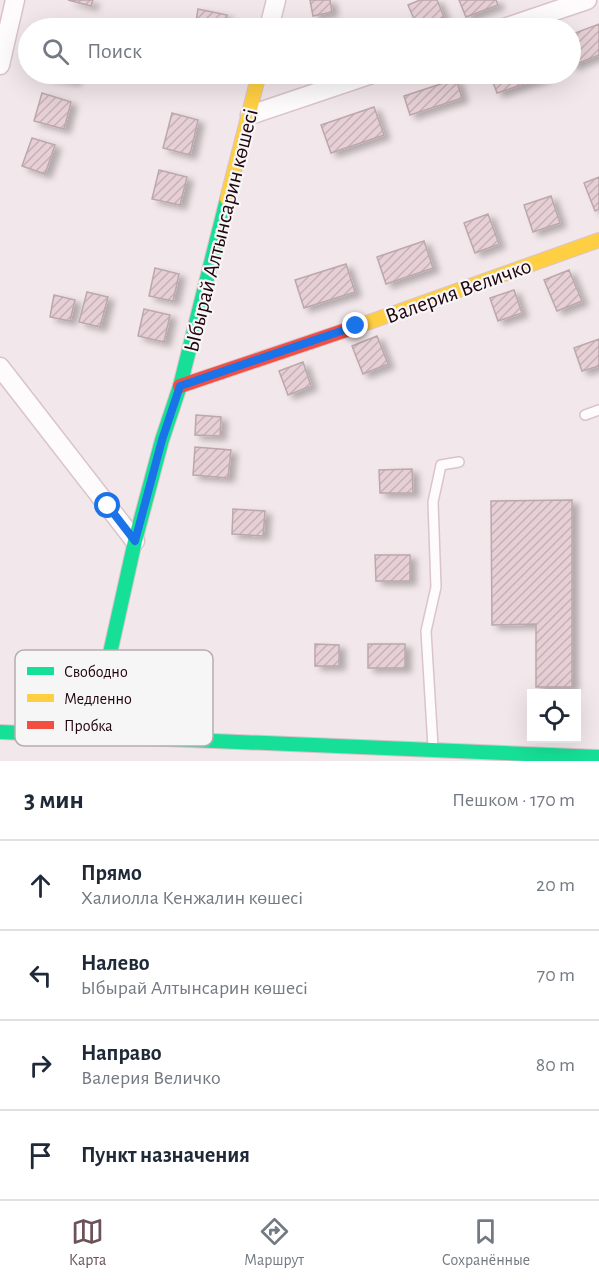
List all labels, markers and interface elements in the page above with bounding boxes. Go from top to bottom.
search box [18,18,581,84]
icon: search [39,35,72,68]
text: Поиск [87,40,142,62]
street label: Ыбырай Алтынсарин көшесі [180,106,262,354]
street label: Валерия Величко [382,254,534,328]
route end [342,312,368,338]
route start [94,492,120,518]
legend [15,650,213,746]
text: Свободно [64,664,128,680]
map controls [527,689,581,743]
button: locate [527,689,581,743]
text: Медленно [64,691,132,707]
text: Пробка [64,718,113,734]
text: 3 мин [24,787,84,813]
text: Пешком · 170 m [452,790,575,810]
text: Прямо [81,862,142,884]
icon: ahead [24,869,57,902]
text: 20 m [536,875,575,895]
text: Халиолла Кенжалин көшесі [81,888,303,908]
text: Налево [81,952,150,974]
icon: left [24,959,57,992]
text: 70 m [537,965,575,985]
text: Ыбырай Алтынсарин көшесі [81,978,308,998]
text: Направо [81,1042,162,1064]
icon: right [24,1049,57,1082]
text: 80 m [536,1055,575,1075]
text: Валерия Величко [81,1068,221,1088]
icon: arrive [24,1139,57,1172]
text: Пункт назначения [81,1144,250,1166]
tab: Карта [69,1215,106,1270]
tab: Маршрут [244,1215,304,1270]
tab: Сохранённые [442,1215,530,1270]

